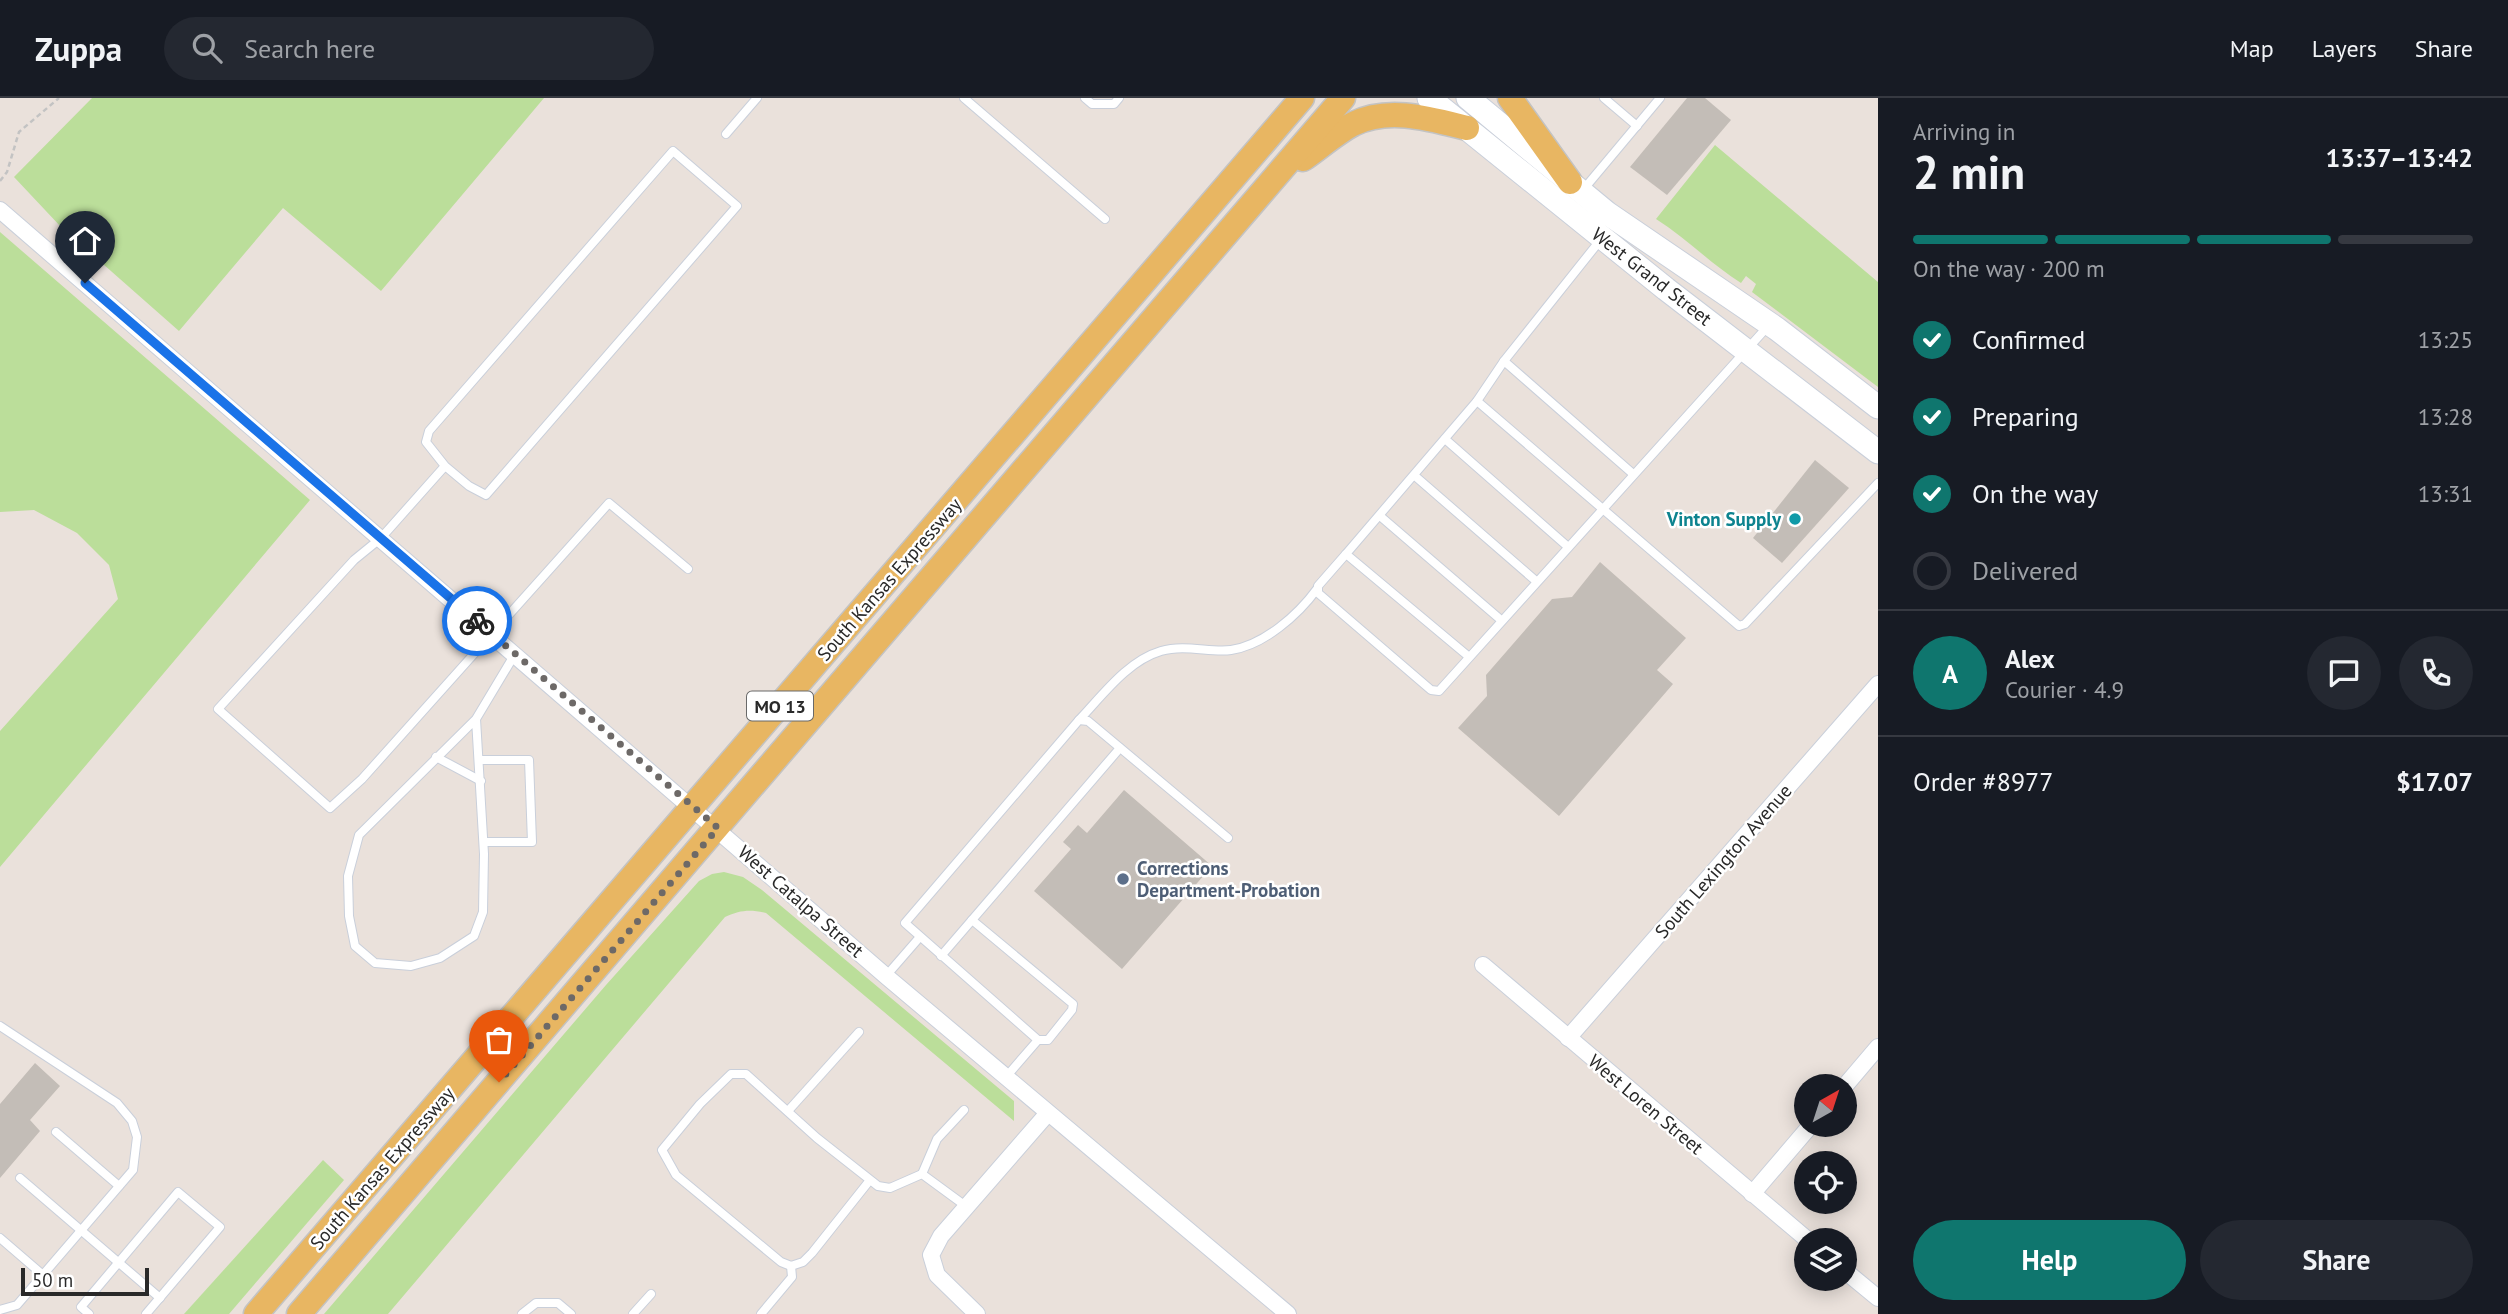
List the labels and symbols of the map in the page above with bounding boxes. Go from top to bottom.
pin [55,211,115,283]
street label: West Grand Street [1587,222,1717,331]
street label: South Kansas Expressway [812,492,967,666]
place label: Vinton Supply [1666,507,1782,531]
marker: Vinton Supply [1787,511,1803,527]
courier [442,586,512,656]
road number: MO 13 [747,692,813,720]
street label: South Lexington Avenue [1650,779,1796,943]
street label: West Catalpa Street [733,840,869,963]
place label: Corrections Department-Probation [1137,856,1320,902]
marker: Corrections Department-Probation [1115,871,1131,887]
pin [469,1010,529,1082]
street label: West Loren Street [1583,1049,1709,1160]
north arrow [1794,1074,1857,1138]
street label: South Kansas Expressway [305,1081,460,1255]
scale bar [21,1265,149,1297]

